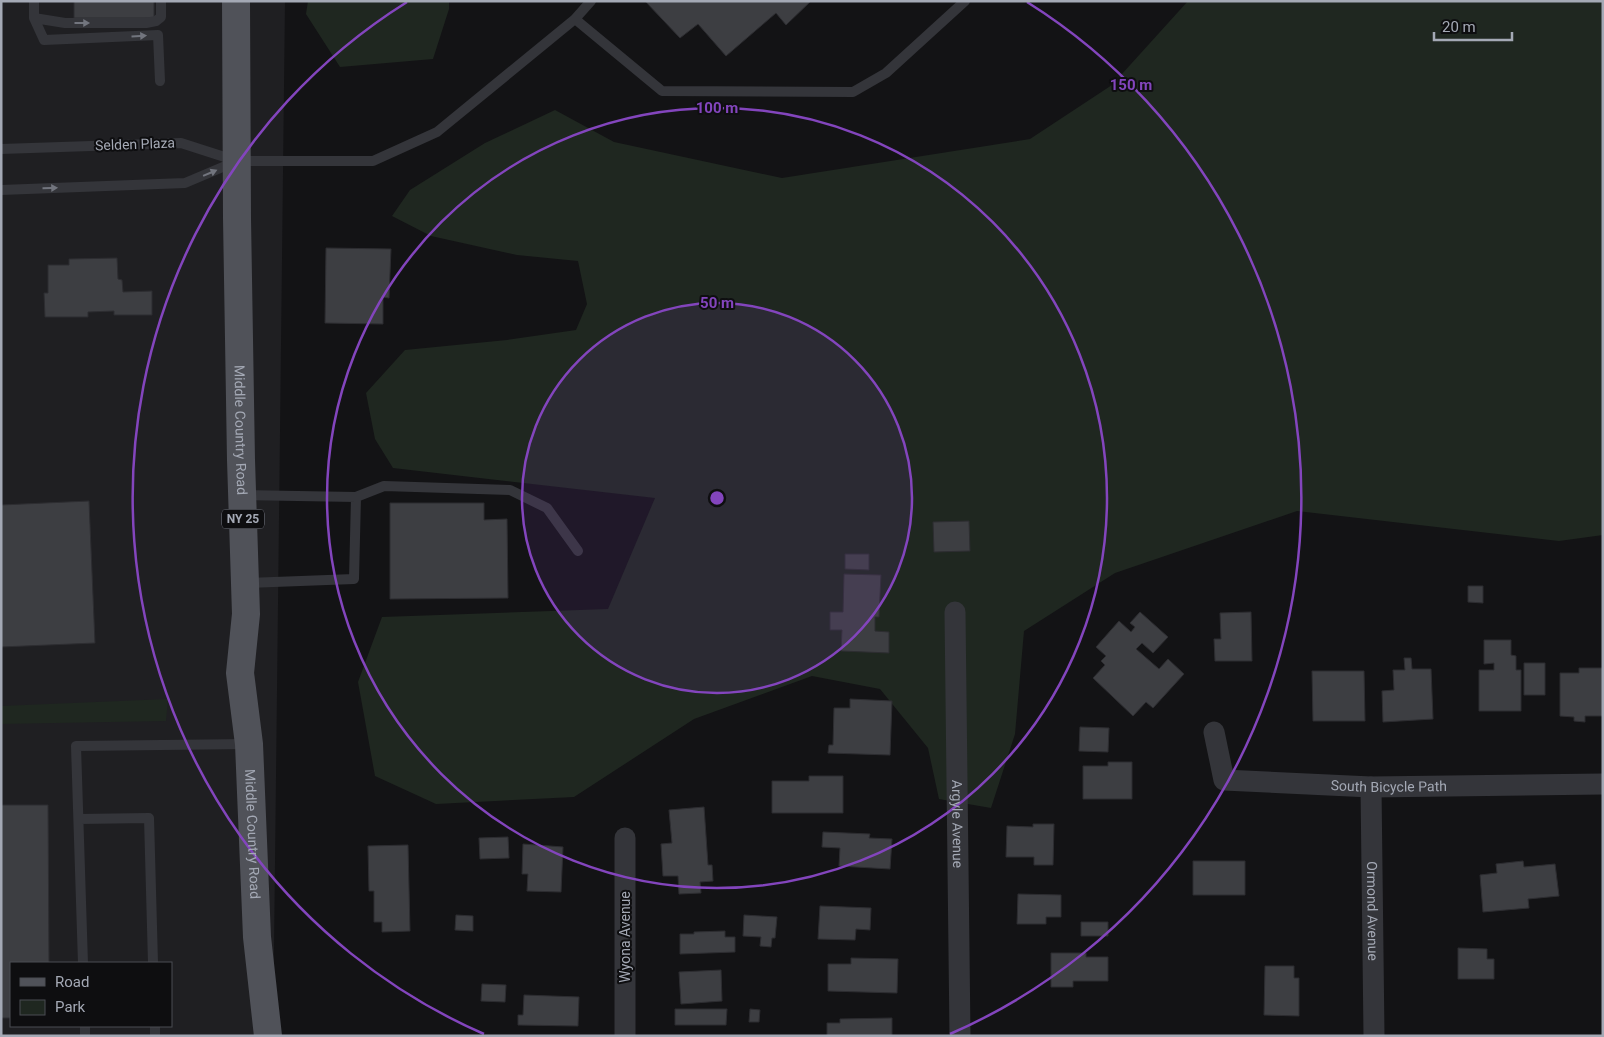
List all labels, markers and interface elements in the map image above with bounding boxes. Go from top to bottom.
scale bar [1434,10,1512,42]
text: 20 m [1442,18,1476,36]
one-way arrow [75,19,91,27]
one-way arrow [131,31,147,39]
text: 150 m [1110,76,1152,94]
text: 100 m [696,99,738,117]
street label: Selden Plaza [95,135,175,153]
one-way arrow [203,168,217,176]
one-way arrow [42,184,58,192]
text: 50 m [700,294,734,312]
street label: Middle Country Road [231,365,250,495]
centre of rings [708,489,726,507]
road number: NY 25 [222,509,264,528]
street label: Middle Country Road [242,769,263,899]
street label: South Bicycle Path [1330,777,1447,795]
street label: Argyle Avenue [949,780,966,868]
street label: Ormond Avenue [1364,861,1381,961]
street label: Wyona Avenue [617,891,633,983]
legend [10,962,172,1027]
text: Road [55,973,89,991]
text: Park [55,998,86,1016]

